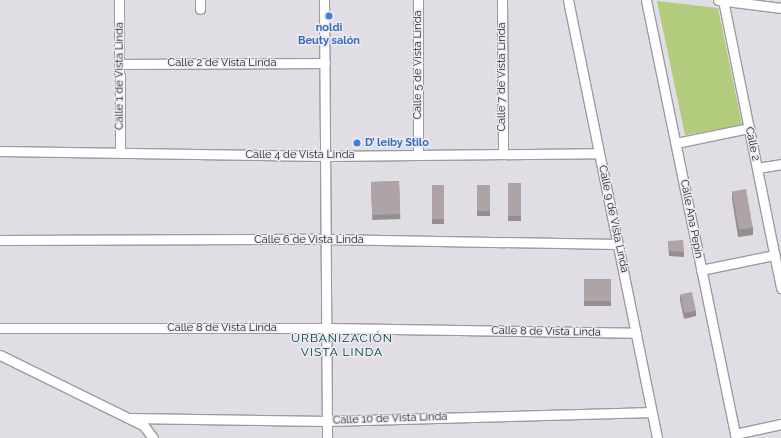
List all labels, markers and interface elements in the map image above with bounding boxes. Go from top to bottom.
street label: Calle 5 de Vista Linda [411,10,425,120]
marker: noldi Beuty salón [324,11,334,21]
street label: Calle 1 de Vista Linda [113,22,127,130]
place label: noldi Beuty salón [298,22,360,48]
street label: Calle 7 de Vista Linda [495,22,509,132]
street label: Calle 2 de Vista Linda [167,56,277,70]
street label: Calle 2 [742,126,762,162]
place label: D’ leiby Stilo [365,136,429,150]
marker: D’ leiby Stilo [352,138,362,148]
street label: Calle 4 de Vista Linda [245,148,355,162]
street label: Calle 9 de Vista Linda [595,164,631,274]
street label: Calle Ana Pepín [677,178,705,260]
street label: Calle 6 de Vista Linda [254,233,364,247]
street label: Calle 8 de Vista Linda [167,321,277,335]
street label: Calle 8 de Vista Linda [491,324,601,340]
district label: URBANIZACIÓN VISTA LINDA [291,332,393,360]
street label: Calle 10 de Vista Linda [332,410,448,428]

